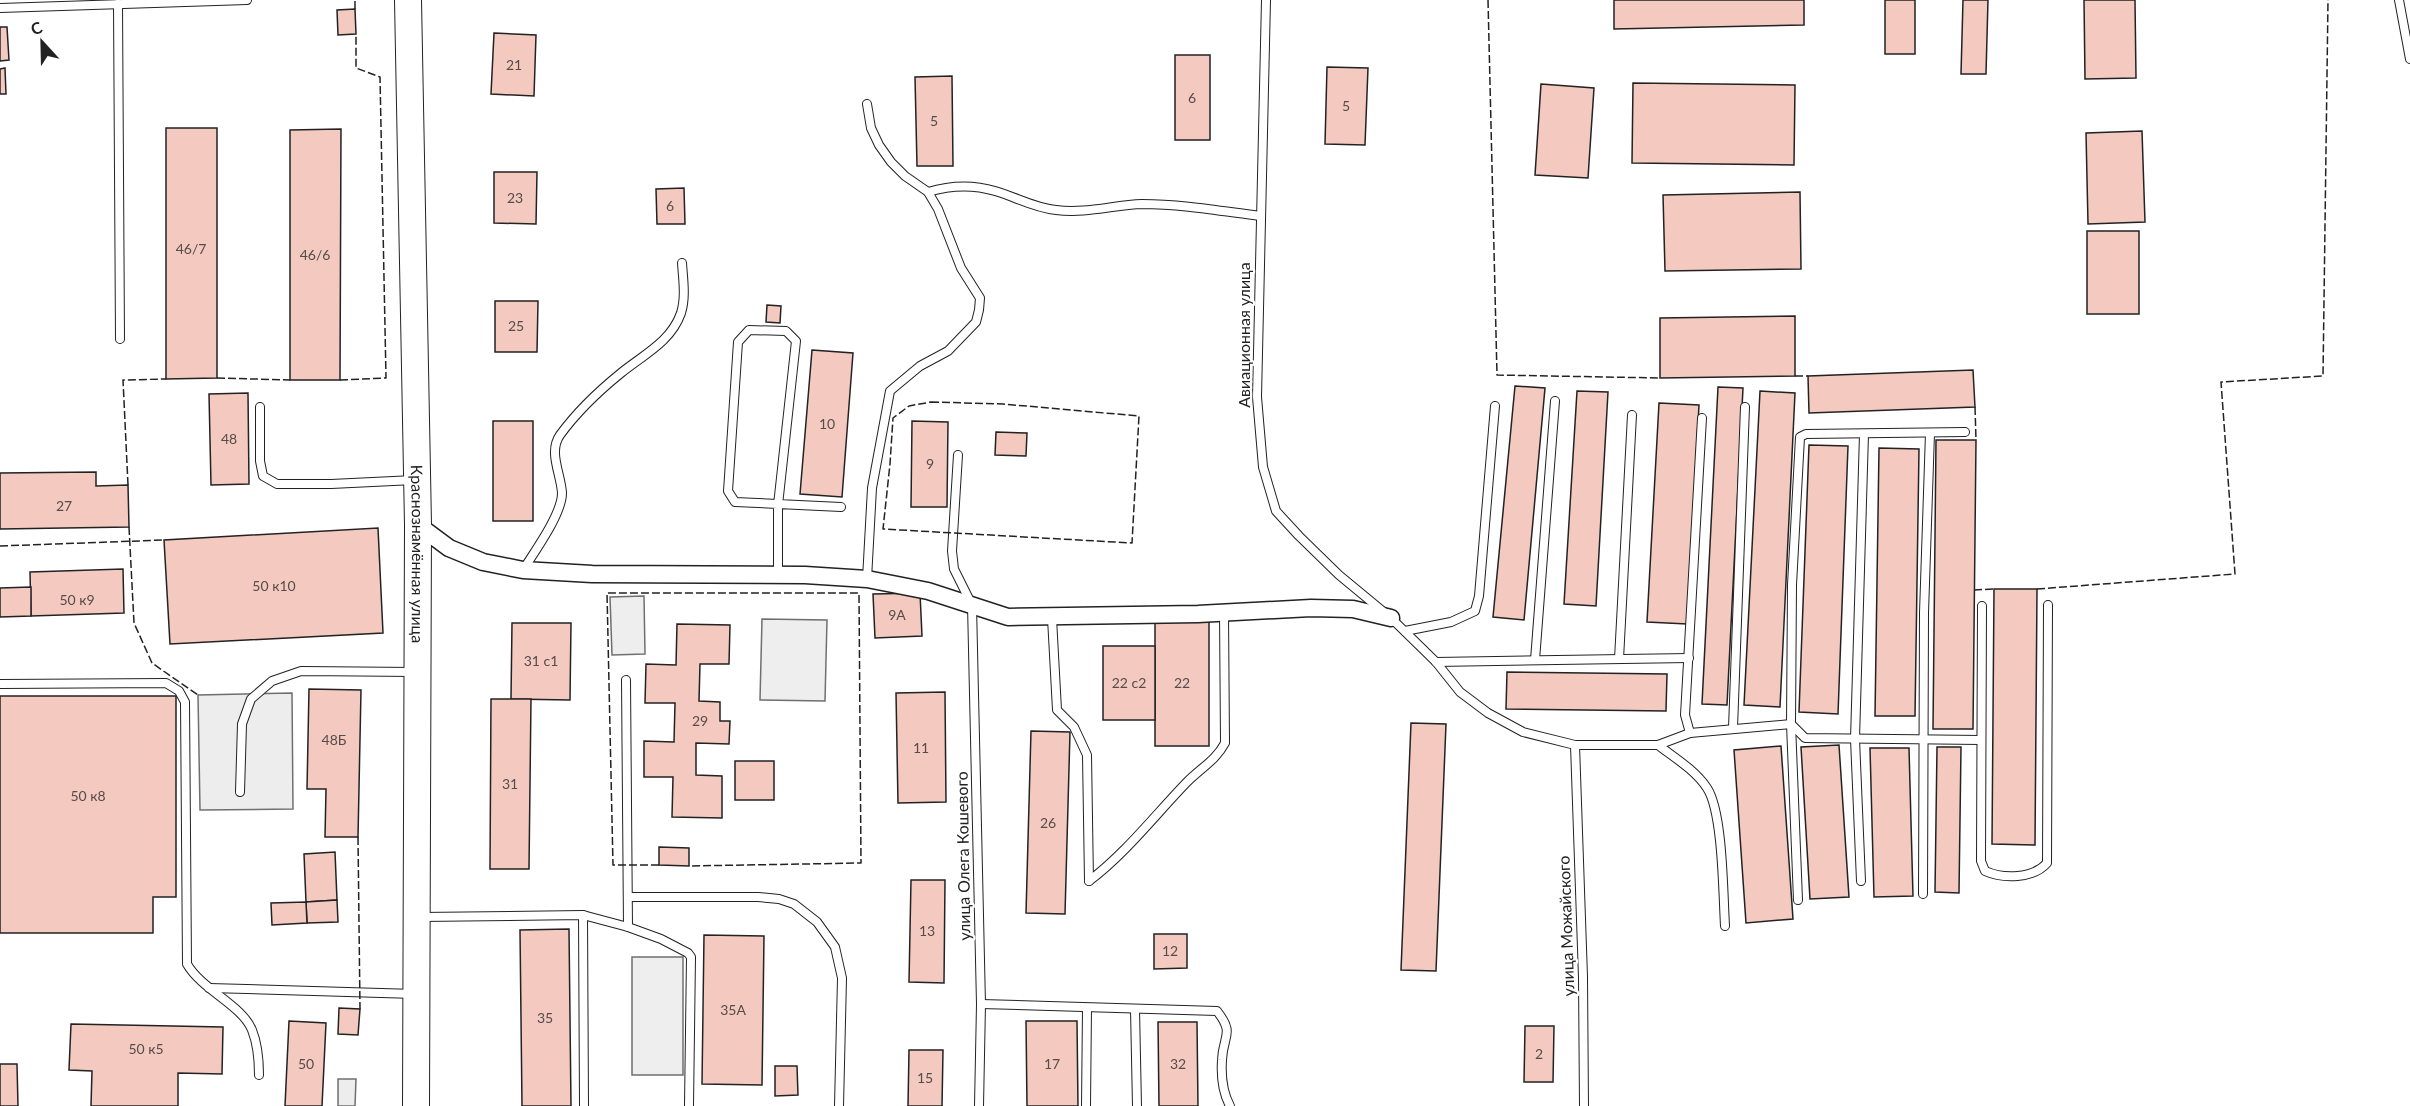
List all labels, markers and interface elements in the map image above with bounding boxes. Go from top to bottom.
north arrow [12,12,72,72]
text: С [28,17,45,38]
house number: 21 [506,56,522,73]
house number: 6 [1188,89,1196,106]
house number: 5 [1342,97,1350,114]
house number: 5 [930,112,938,129]
house number: 23 [507,189,523,206]
house number: 6 [666,197,674,214]
house number: 46/7 [176,240,206,257]
house number: 46/6 [300,246,330,263]
street label: Авиационная улица [1234,262,1253,408]
house number: 25 [508,317,524,334]
house number: 10 [819,415,835,432]
house number: 48 [221,430,237,447]
house number: 9 [926,455,934,472]
street label: Краснознамённая улица [408,464,428,643]
house number: 27 [56,497,72,514]
house number: 50 к10 [252,577,296,594]
house number: 50 к9 [59,591,95,608]
house number: 9А [888,606,906,623]
house number: 31 с1 [524,652,558,669]
house number: 22 с2 [1112,674,1146,691]
house number: 22 [1174,674,1190,691]
house number: 29 [692,712,708,729]
house number: 48Б [322,731,347,748]
house number: 11 [913,739,929,756]
street label: улица Олега Кошевого [952,771,973,941]
house number: 31 [502,775,518,792]
house number: 50 к8 [70,787,106,804]
house number: 26 [1040,814,1056,831]
street label: улица Можайского [1554,855,1577,997]
house number: 13 [919,922,935,939]
house number: 12 [1162,942,1178,959]
house number: 35А [720,1001,746,1018]
house number: 35 [537,1009,553,1026]
house number: 50 к5 [128,1040,164,1057]
house number: 2 [1535,1045,1543,1062]
house number: 50 [298,1055,314,1072]
house number: 17 [1044,1055,1060,1072]
house number: 32 [1170,1055,1186,1072]
house number: 15 [917,1069,933,1086]

